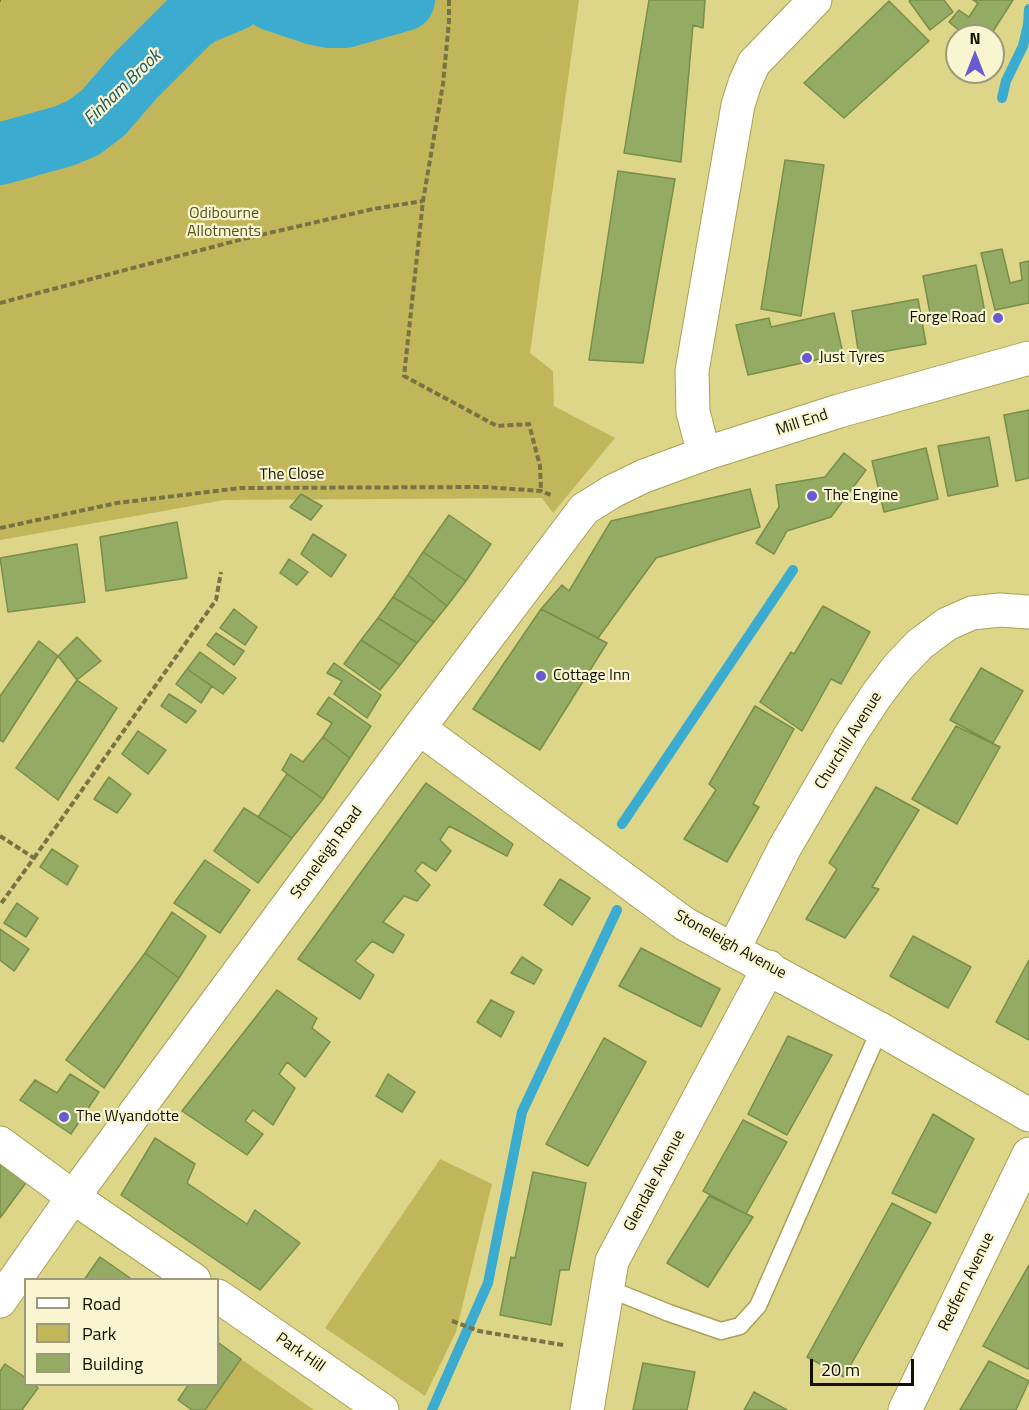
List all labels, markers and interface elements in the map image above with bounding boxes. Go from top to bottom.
north arrow [945,24,1005,84]
text: N [969,26,981,50]
water label: Finham Brook [80,46,166,130]
park label: Odibourne Allotments [187,204,261,242]
place label: Forge Road [910,308,986,328]
marker: Forge Road [991,311,1005,325]
place label: Just Tyres [819,348,885,368]
marker: Just Tyres [800,351,814,365]
street label: Mill End [773,406,831,440]
street label: The Close [259,465,325,485]
place label: The Engine [824,486,898,506]
marker: The Engine [805,489,819,503]
place label: Cottage Inn [553,666,630,686]
marker: Cottage Inn [534,669,548,683]
street label: Churchill Avenue [811,689,887,793]
street label: Stoneleigh Road [287,803,367,903]
street label: Stoneleigh Avenue [671,906,789,984]
place label: The Wyandotte [76,1107,179,1127]
marker: The Wyandotte [57,1110,71,1124]
street label: Glendale Avenue [620,1127,690,1235]
street label: Redfern Avenue [935,1230,999,1334]
legend [24,1278,219,1386]
text: Road [82,1290,121,1317]
text: Park [82,1320,116,1347]
street label: Park Hill [272,1329,328,1377]
scale bar [813,1347,916,1385]
text: Building [82,1350,143,1377]
text: 20 m [821,1356,860,1383]

